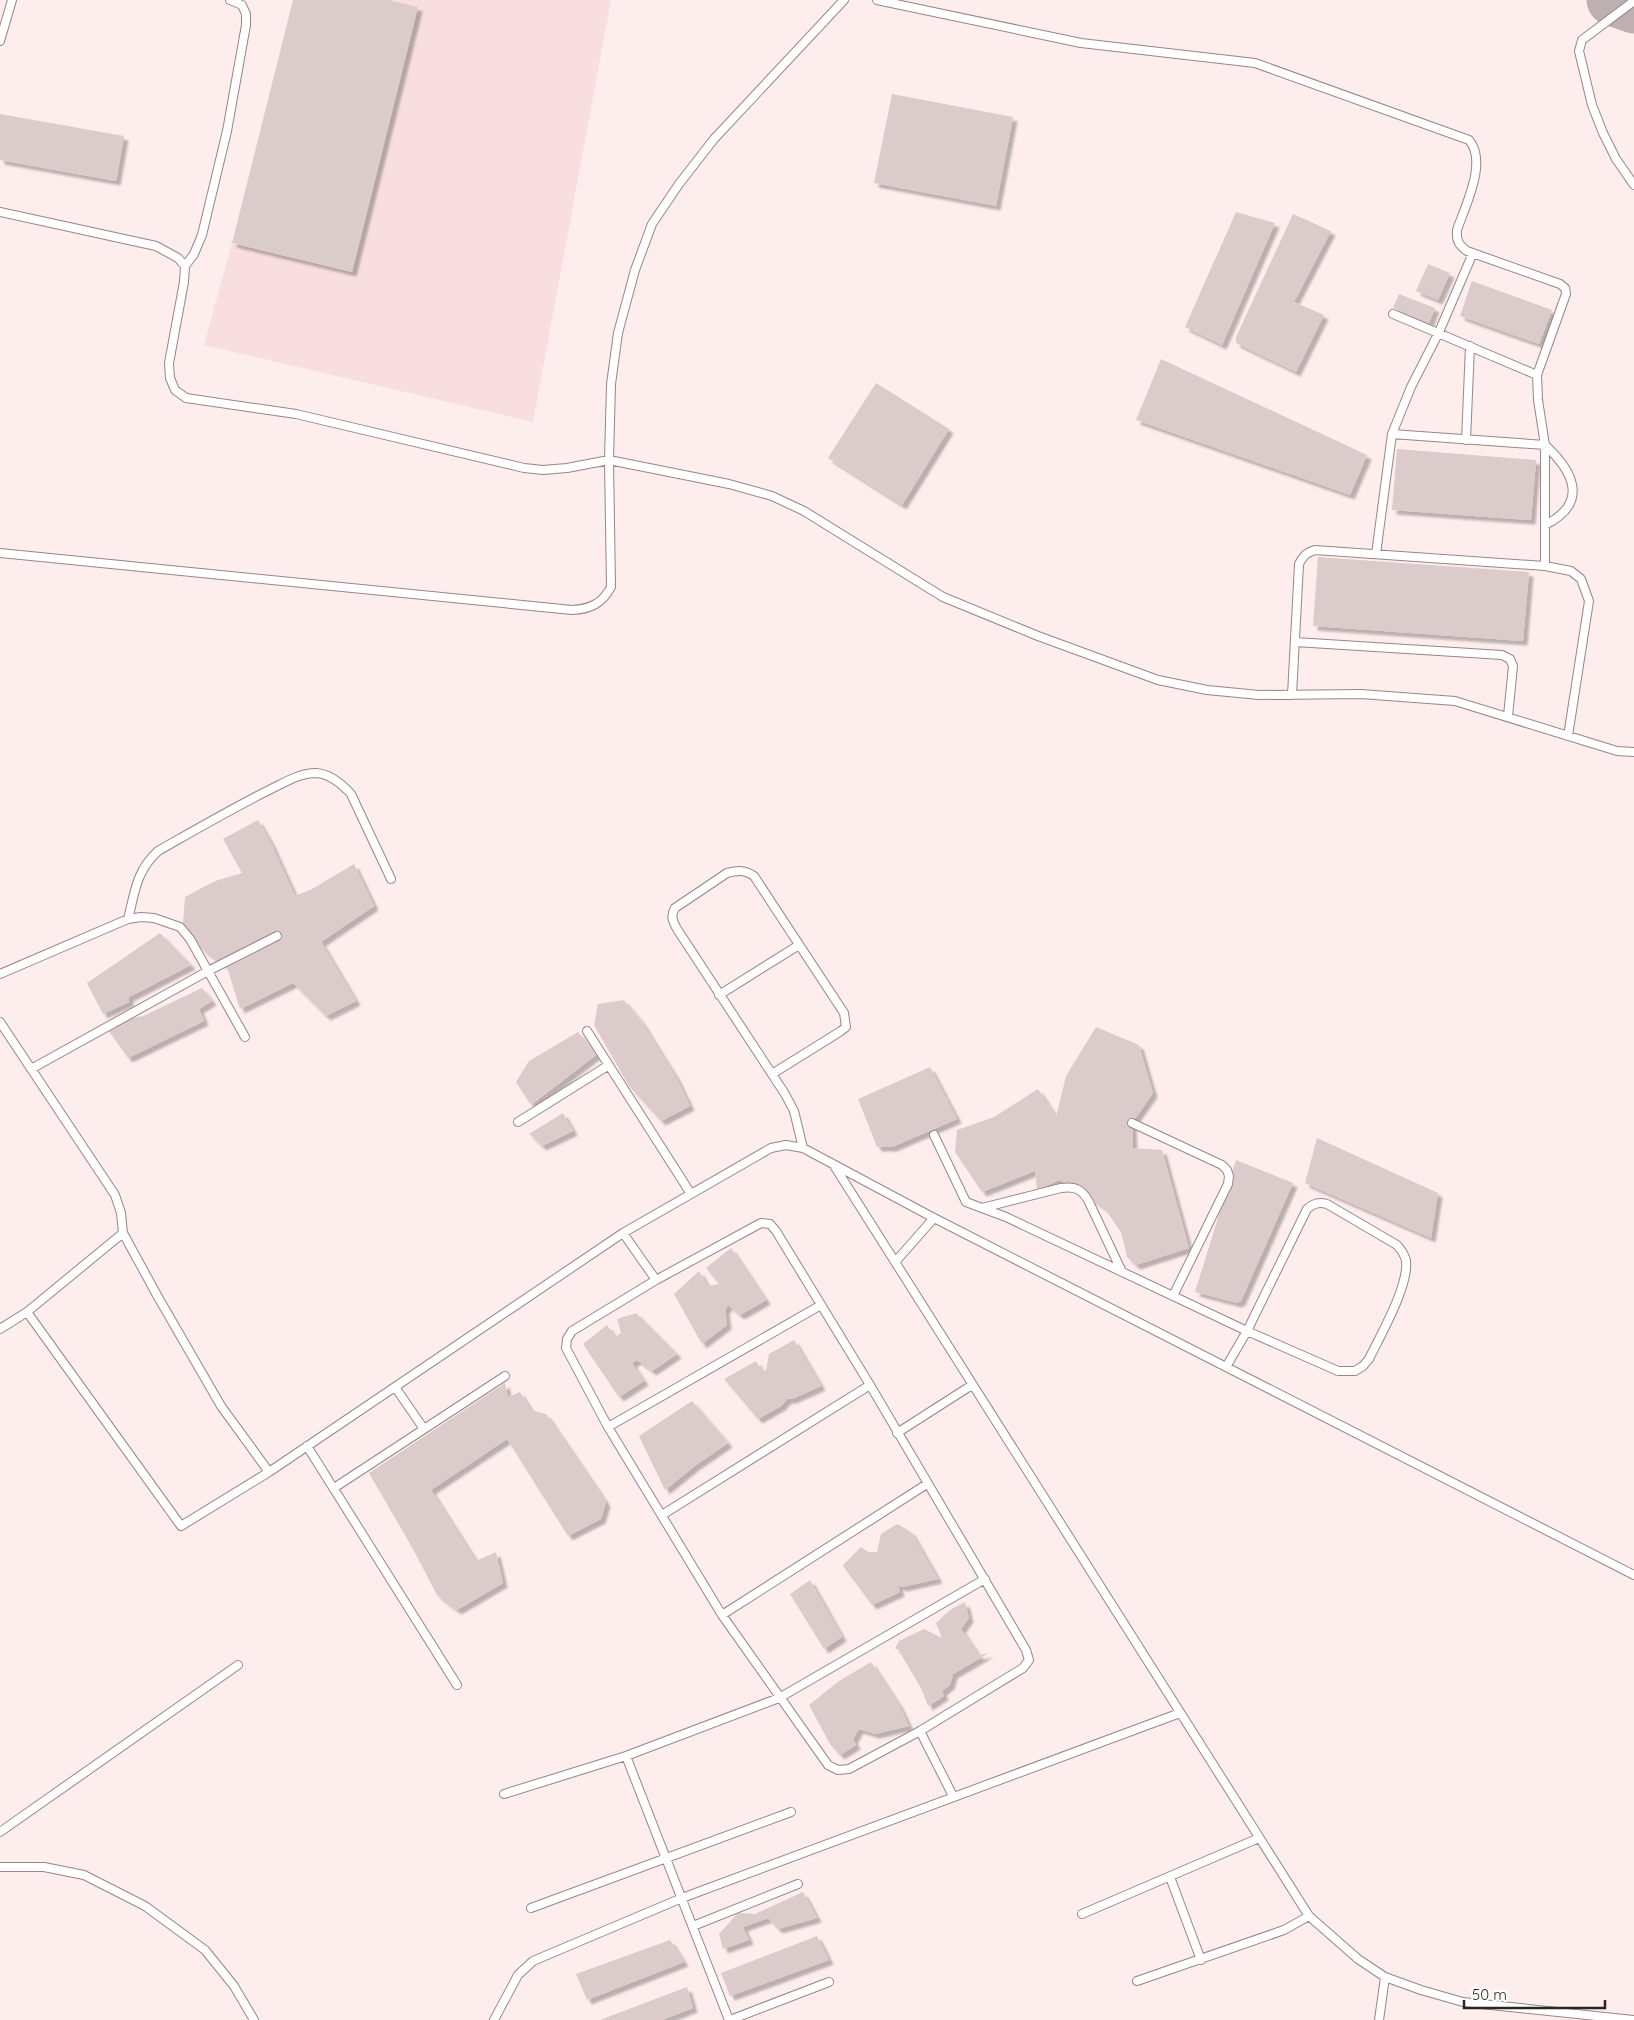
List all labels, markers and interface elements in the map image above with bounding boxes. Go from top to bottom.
scale bar [1464,1978,1605,2010]
text: 50 m [1472,1985,1507,2004]

